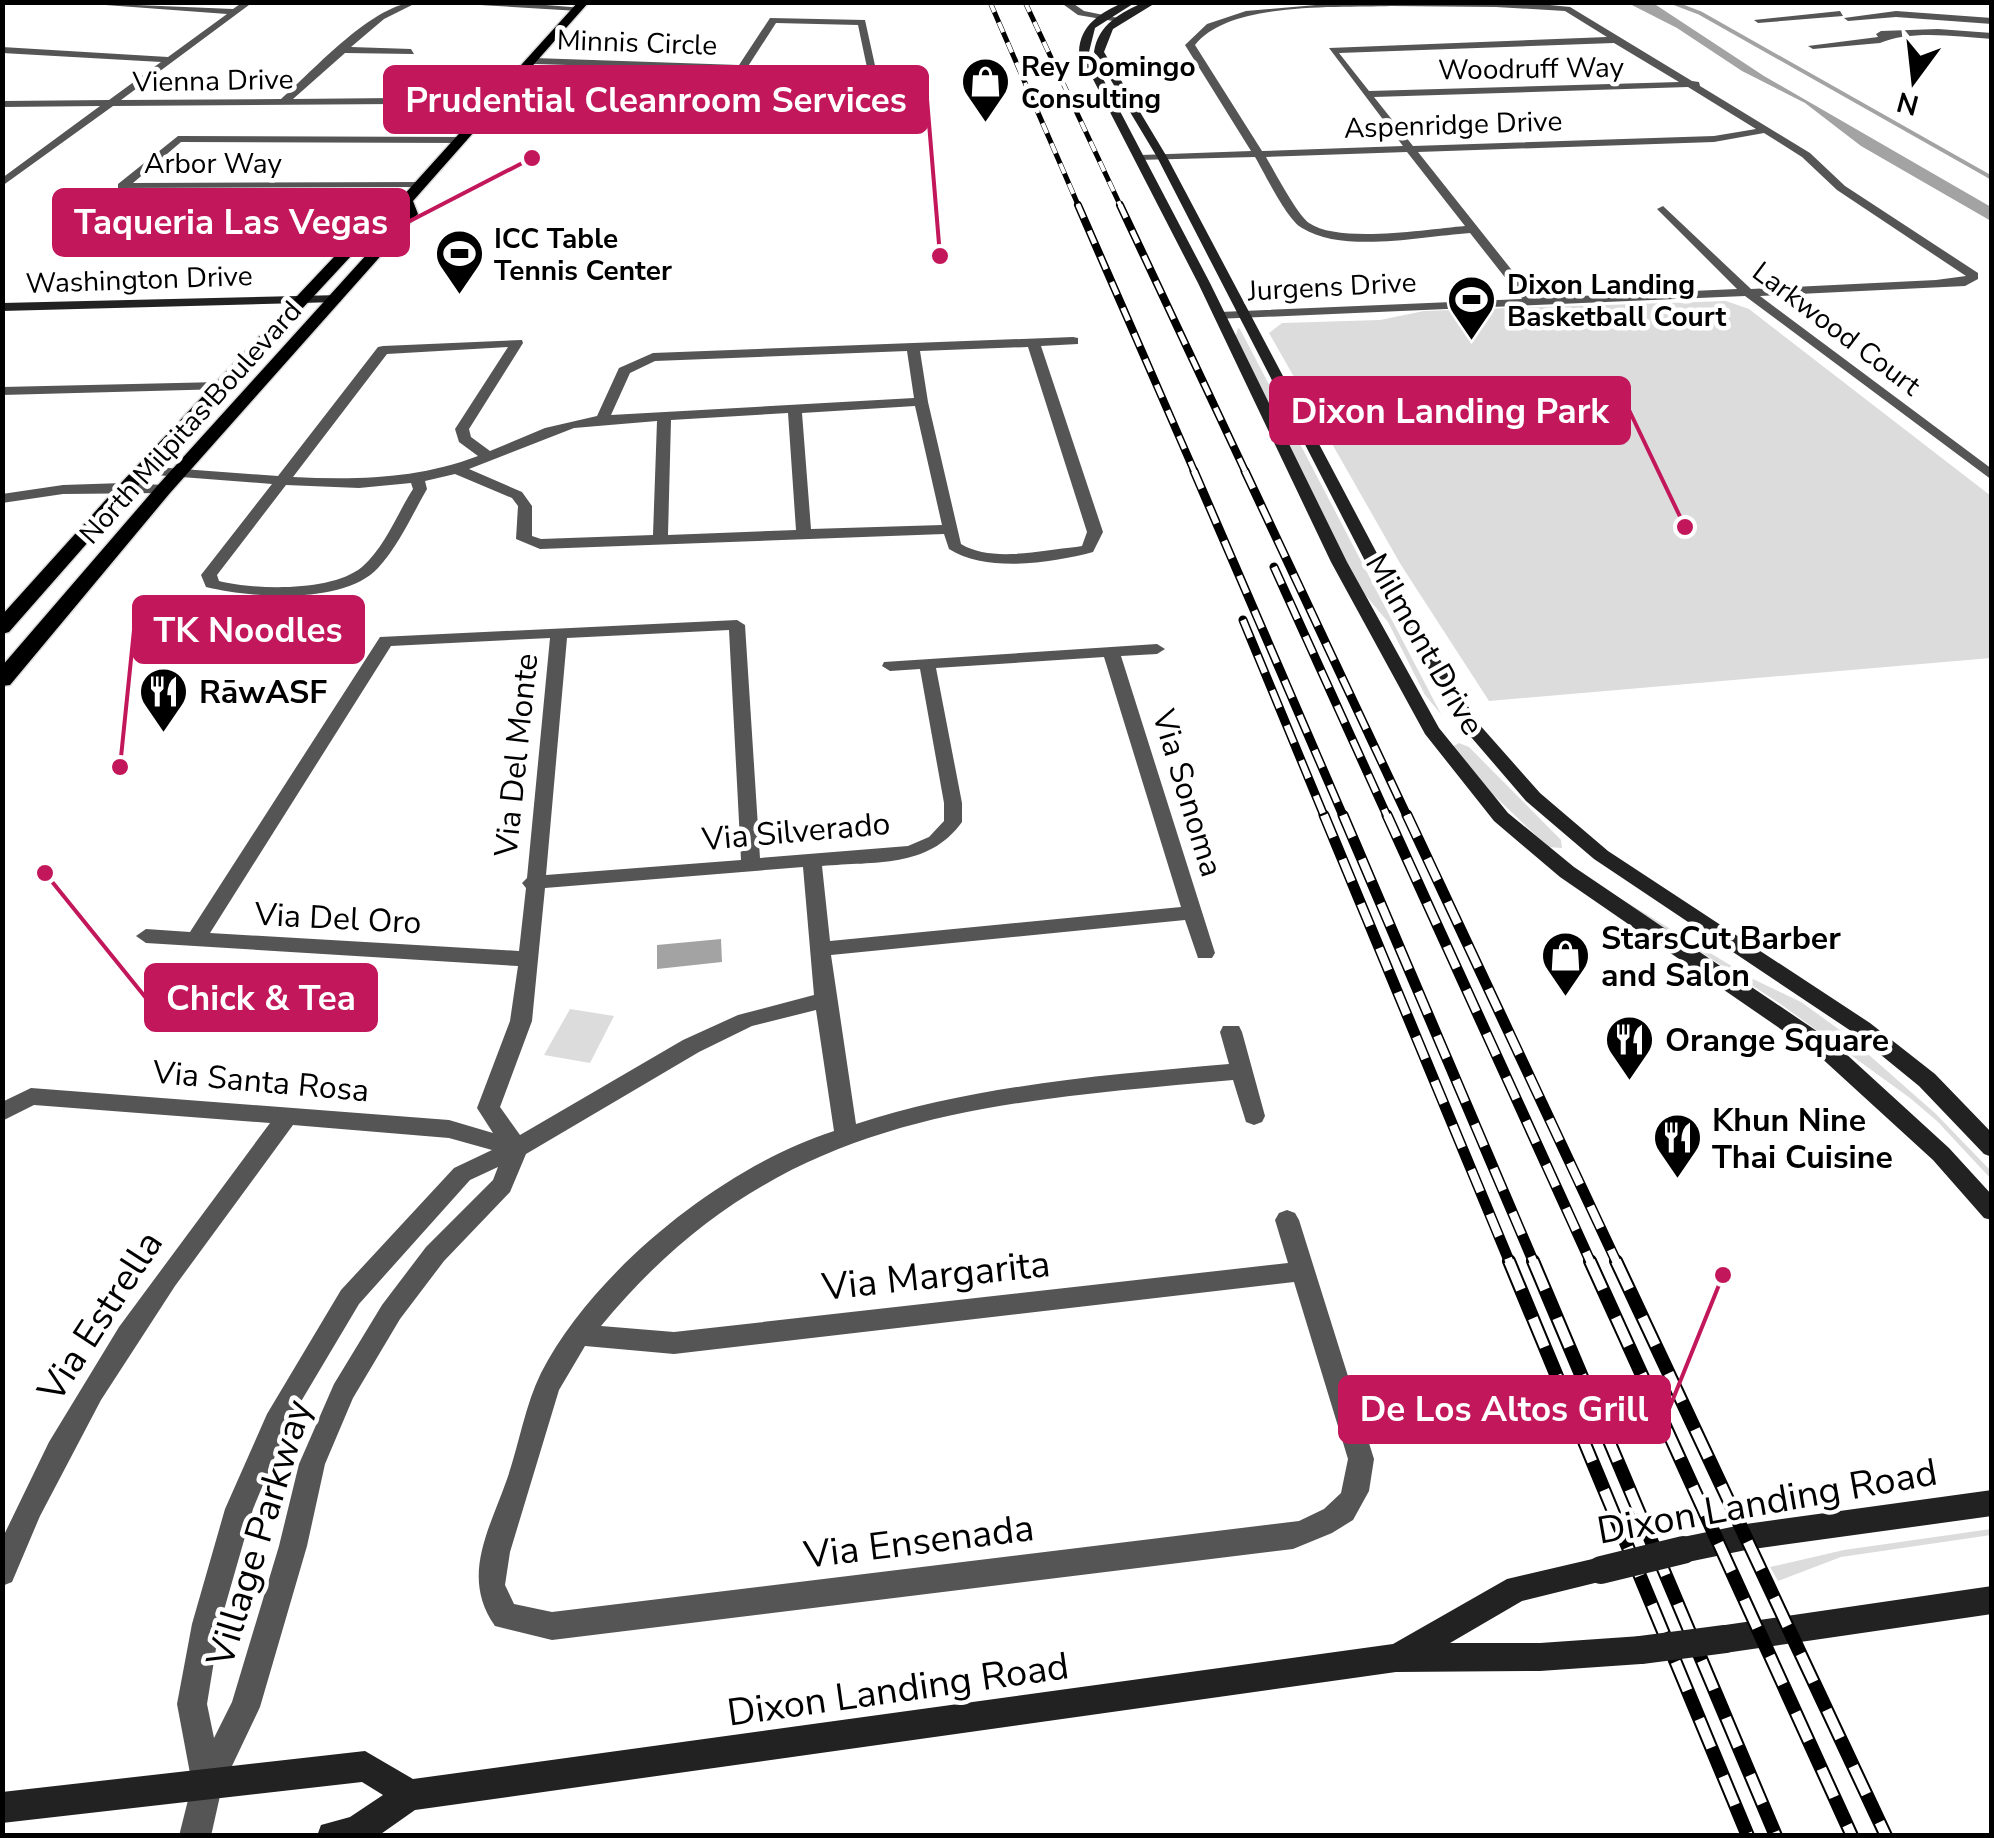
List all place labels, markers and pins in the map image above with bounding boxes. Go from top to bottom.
place label: Rey Domingo Consulting [1021,48,1196,118]
shop icon: Rey Domingo Consulting [960,56,1012,124]
callout: Prudential Cleanroom Services [385,67,927,132]
callout: Taqueria Las Vegas [54,190,408,255]
place label: ICC Table Tennis Center [494,220,672,290]
sports icon: ICC Table Tennis Center [433,228,485,296]
place label: Dixon Landing Basketball Court [1507,266,1727,336]
sports icon: Dixon Landing Basketball Court [1446,274,1498,342]
callout: Dixon Landing Park [1271,378,1629,443]
callout: TK Noodles [134,597,363,662]
restaurant icon: RāwASF [138,666,190,734]
place label: RāwASF [199,671,327,714]
place label: StarsCut Barber and Salon [1601,917,1841,997]
shop icon: StarsCut Barber and Salon [1540,930,1592,998]
callout: Chick & Tea [146,965,376,1030]
restaurant icon: Orange Square [1604,1014,1656,1082]
place label: Orange Square [1665,1019,1889,1062]
place label: Khun Nine Thai Cuisine [1712,1099,1893,1179]
restaurant icon: Khun Nine Thai Cuisine [1651,1112,1703,1180]
callout: De Los Altos Grill [1340,1377,1669,1442]

